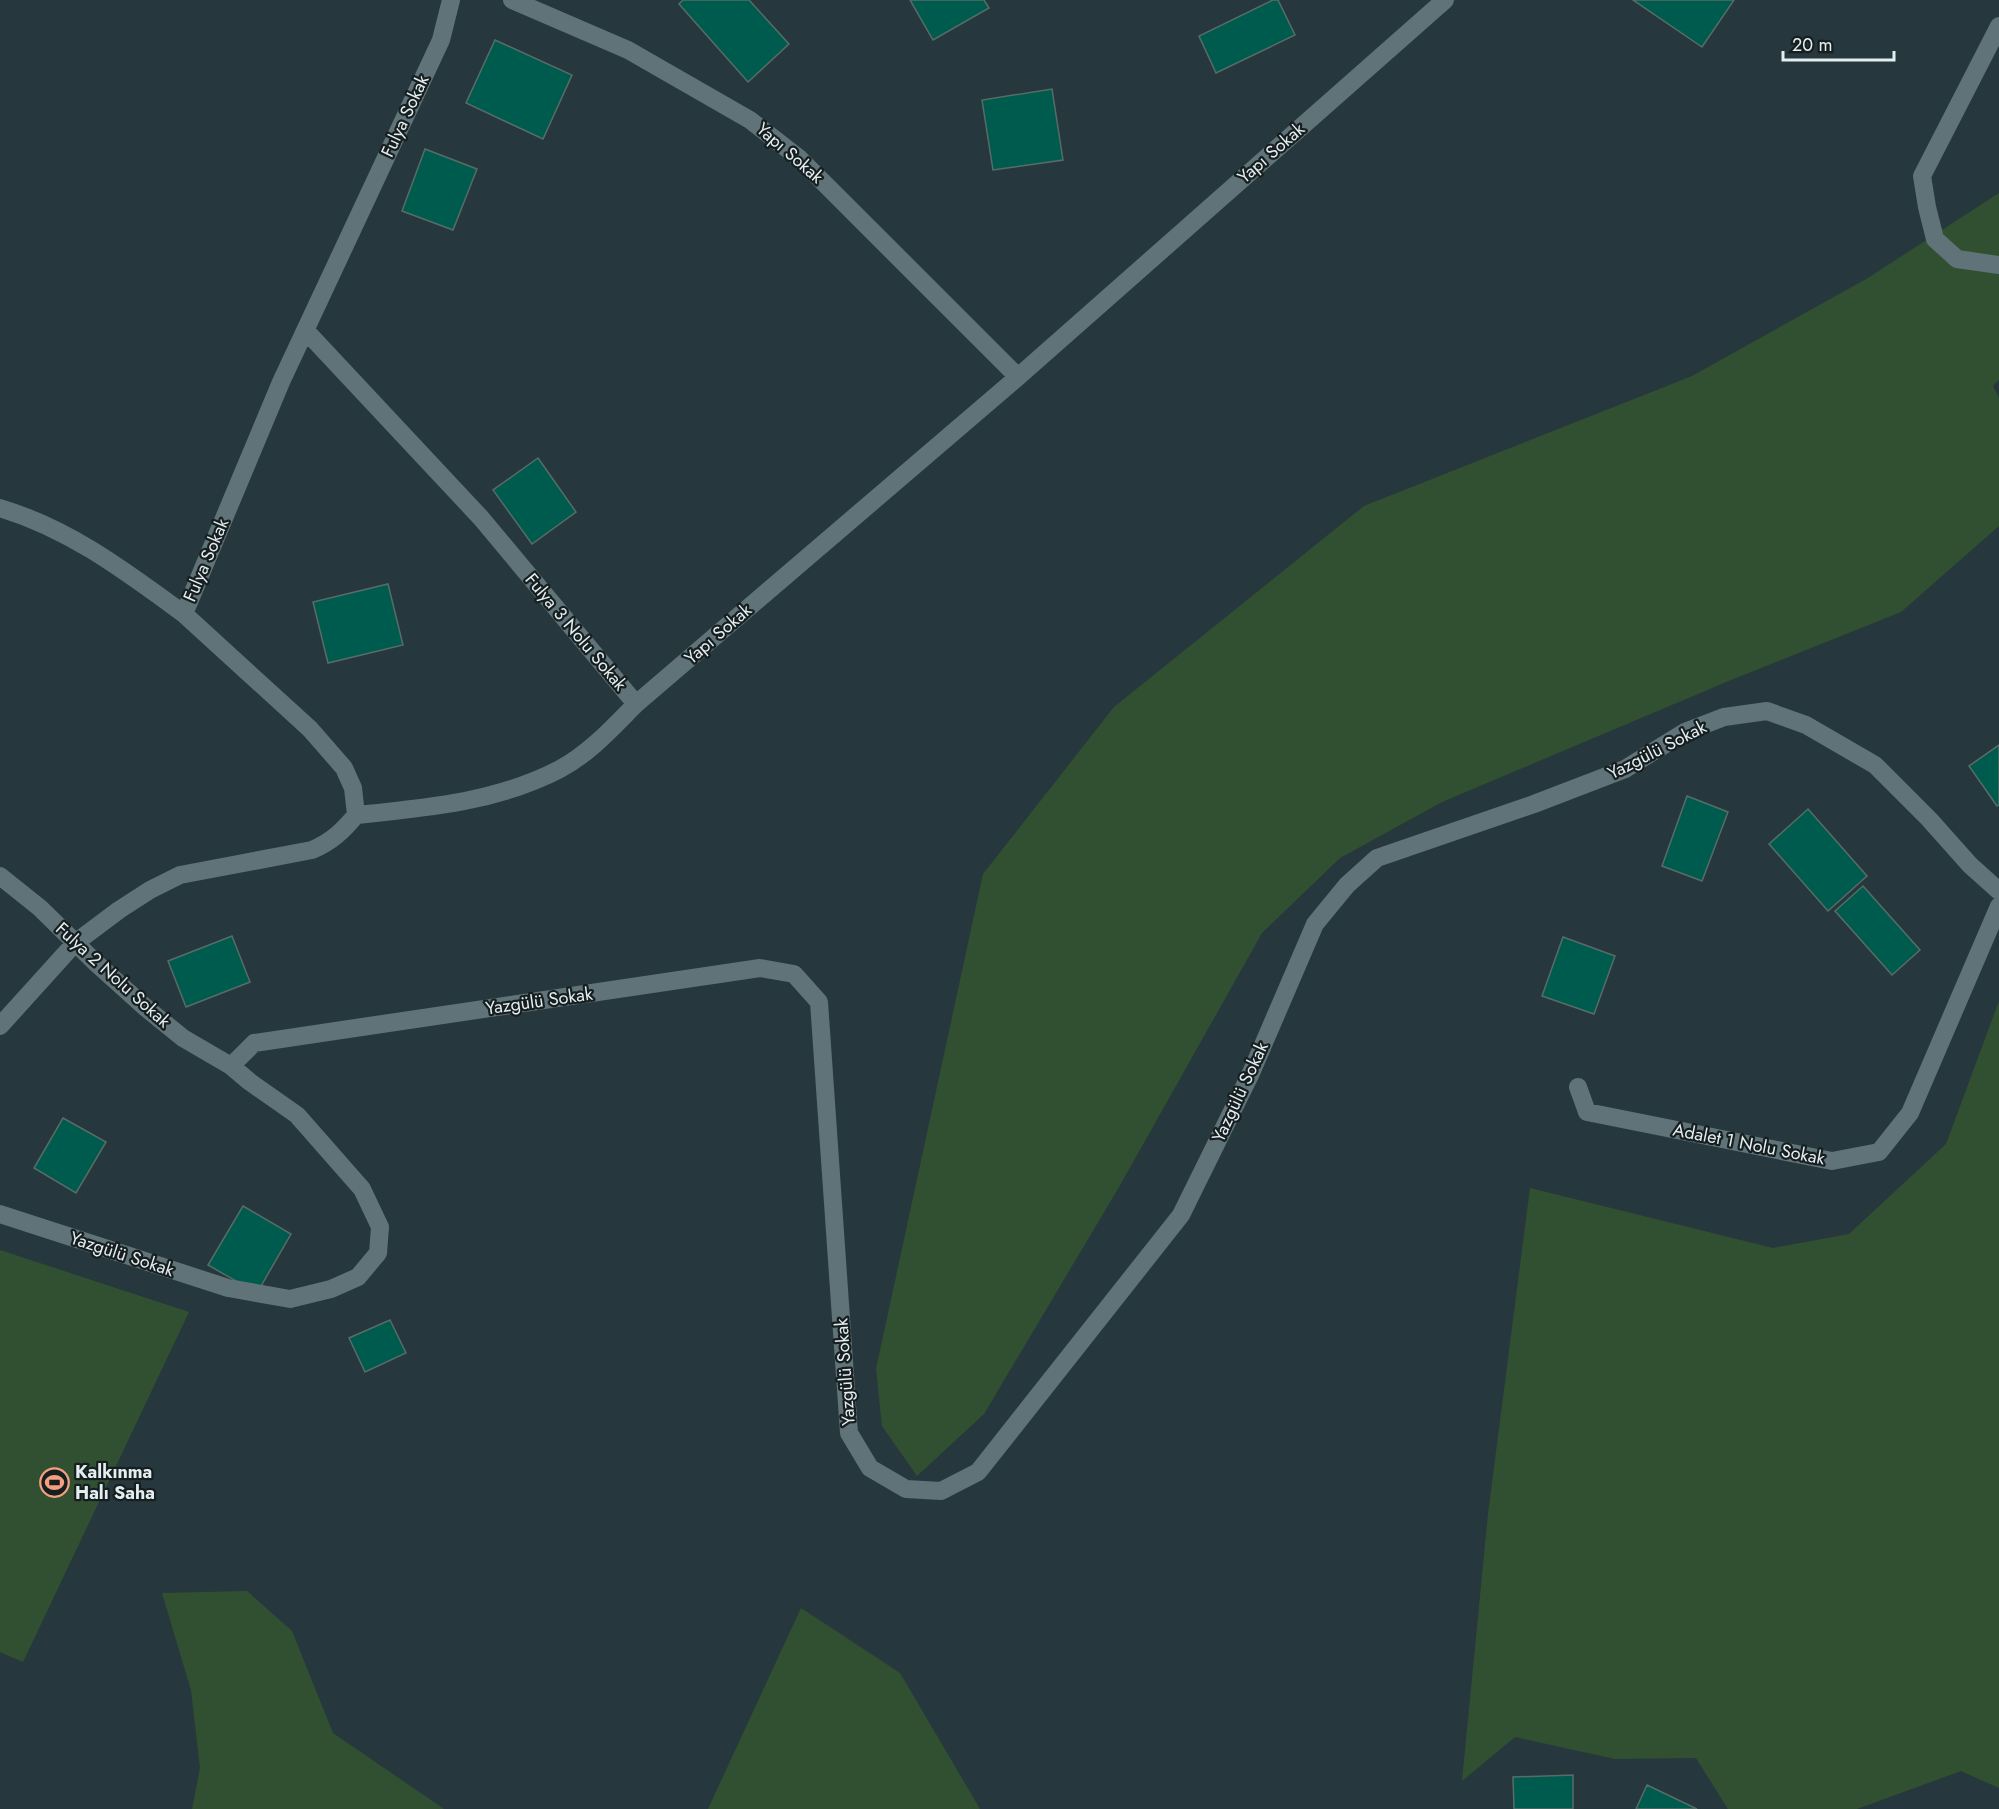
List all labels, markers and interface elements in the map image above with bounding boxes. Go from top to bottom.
scale bar [1783,24,1894,62]
text: 20 m [1792,32,1832,58]
street label: Fulya Sokak [375,70,435,162]
street label: Yapı Sokak [751,116,829,190]
street label: Yapı Sokak [1232,116,1310,190]
street label: Fulya Sokak [177,514,235,606]
street label: Fulya 3 Nolu Sokak [519,568,633,696]
street label: Yapı Sokak [679,597,757,671]
street label: Yazgülü Sokak [1603,714,1711,786]
street label: Fulya 2 Nolu Sokak [50,916,176,1034]
street label: Yazgülü Sokak [484,981,594,1021]
street label: Yazgülü Sokak [1205,1038,1275,1146]
street label: Adalet 1 Nolu Sokak [1671,1117,1827,1172]
street label: Yazgülü Sokak [67,1225,177,1283]
street label: Yazgülü Sokak [828,1317,862,1427]
place label: Kalkınma Halı Saha [75,1459,155,1506]
sports icon: Kalkınma Halı Saha [38,1466,70,1498]

